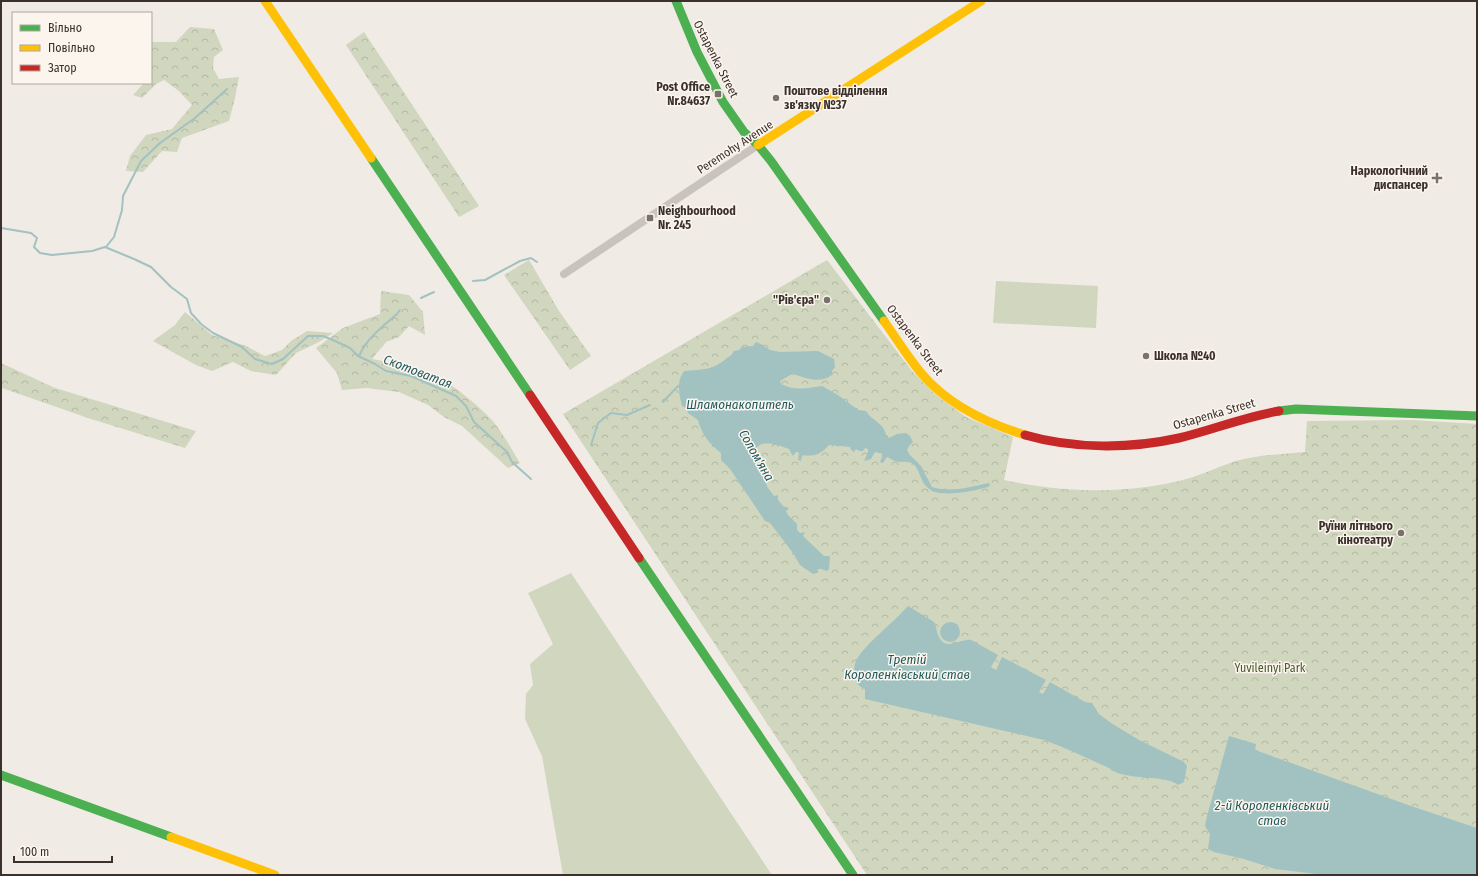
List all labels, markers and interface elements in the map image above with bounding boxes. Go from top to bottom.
legend [12,12,152,84]
street label: Ostapenka Street [691,18,741,100]
text: Вільно [48,21,82,35]
text: Повільно [48,41,95,55]
text: Затор [48,61,77,75]
place label: Post Office Nr.84637 [656,80,710,108]
place label: Поштове відділення зв'язку №37 [784,84,888,112]
marker: Post Office Nr.84637 [713,89,723,99]
marker: Поштове відділення зв'язку №37 [771,93,781,103]
street label: Peremohy Avenue [694,117,776,177]
place label: Наркологічний диспансер [1351,164,1428,192]
marker: Наркологічний диспансер [1431,172,1443,184]
place label: Neighbourhood Nr. 245 [658,204,736,232]
marker: Neighbourhood Nr. 245 [645,213,655,223]
place label: "Рів'єра" [773,293,819,307]
marker: "Рів'єра" [822,295,832,305]
street label: Ostapenka Street [884,302,946,378]
place label: Школа №40 [1154,349,1216,363]
marker: Школа №40 [1141,351,1151,361]
water label: Скотоватая [381,352,454,391]
street label: Ostapenka Street [1171,396,1257,432]
water label: Шламонакопитель [686,397,794,412]
water label: Солом'яна [736,427,777,484]
place label: Руїни літнього кінотеатру [1319,519,1394,547]
marker: Руїни літнього кінотеатру [1396,528,1406,538]
water label: Третій Короленківський став [844,652,970,682]
park label: Yuvileinyi Park [1235,661,1306,675]
water label: 2-й Короленківський став [1214,798,1329,828]
scale bar [14,838,112,864]
text: 100 m [20,845,49,859]

